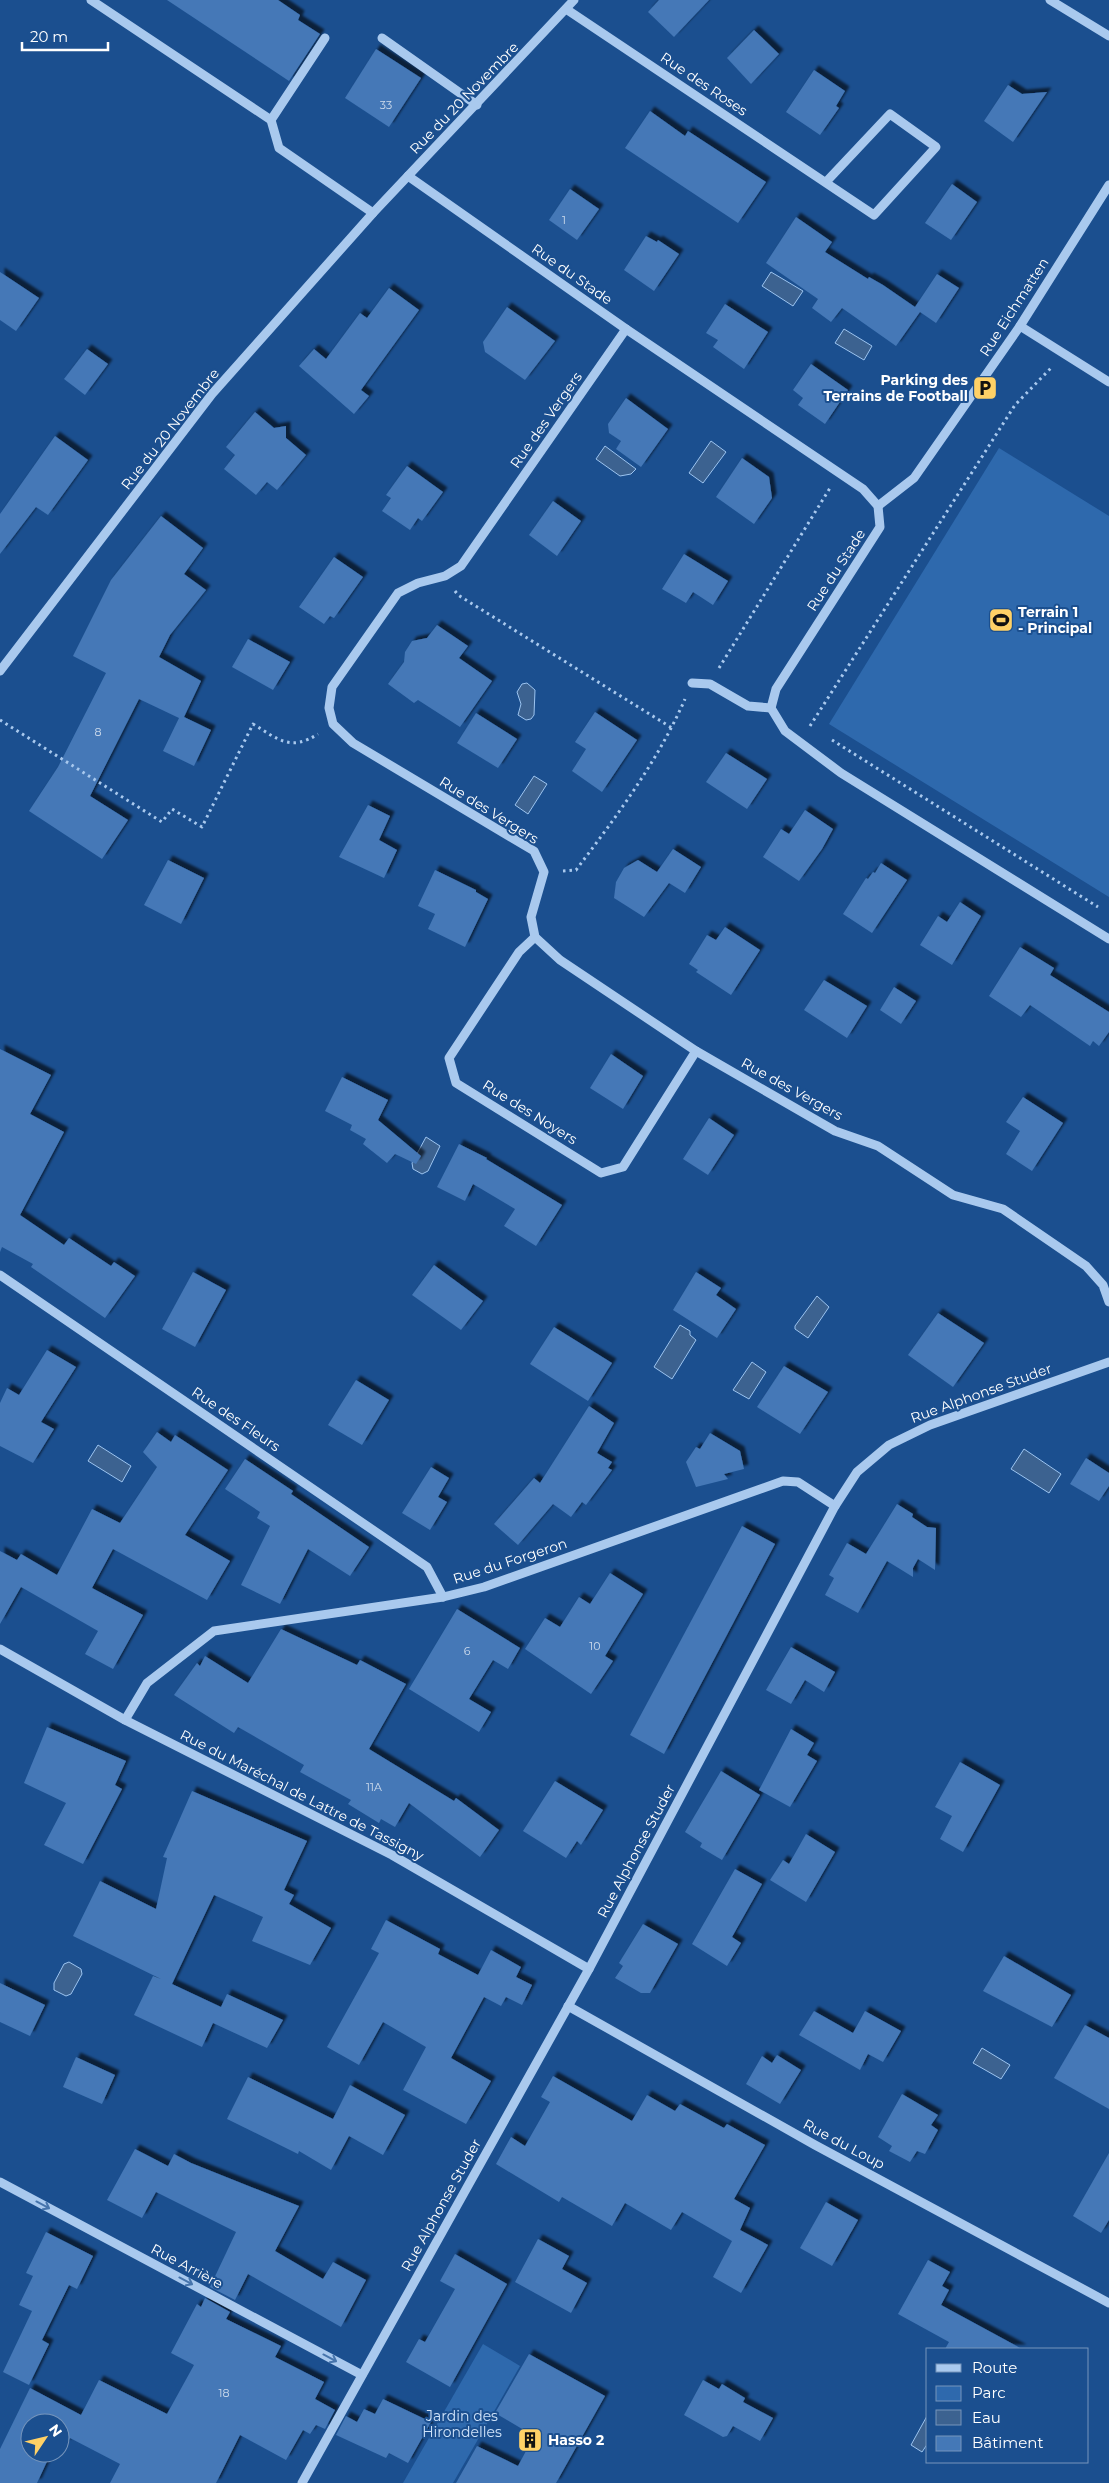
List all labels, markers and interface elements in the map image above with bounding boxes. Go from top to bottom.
scale bar [22,20,109,52]
text: 20 m [30,27,68,46]
street label: Rue du 20 Novembre [406,38,522,158]
street label: Rue des Roses [657,48,751,120]
house number: 33 [380,98,392,112]
house number: 1 [562,213,566,227]
street label: Rue du Stade [528,240,616,308]
street label: Rue Eichmatten [975,254,1053,360]
street label: Rue du 20 Novembre [117,365,223,493]
street label: Rue des Vergers [506,368,586,472]
place label: Parking des Terrains de Football [824,371,969,405]
parking icon: Parking des Terrains de Football [972,375,998,401]
street label: Rue du Stade [803,525,869,615]
place label: Terrain 1 - Principal [1018,603,1092,637]
sports icon: Terrain 1 - Principal [988,607,1014,633]
house number: 8 [94,725,102,739]
street label: Rue des Vergers [436,772,542,848]
street label: Rue des Vergers [738,1054,846,1124]
street label: Rue des Noyers [479,1076,581,1148]
street label: Rue Alphonse Studer [908,1359,1054,1427]
street label: Rue des Fleurs [188,1383,284,1455]
street label: Rue du Forgeron [451,1534,569,1588]
house number: 10 [589,1639,601,1653]
house number: 6 [464,1644,471,1658]
street label: Rue du Maréchal de Lattre de Tassigny [177,1726,427,1865]
house number: 11A [366,1780,382,1794]
street label: Rue Alphonse Studer [593,1781,679,1921]
street label: Rue du Loup [800,2115,888,2173]
street label: Rue Alphonse Studer [397,2135,485,2274]
one-way arrow [35,2201,50,2210]
street label: Rue Arrière [148,2240,226,2292]
one-way arrow [179,2277,193,2287]
legend [926,2348,1089,2463]
one-way arrow [322,2353,337,2363]
text: Route [972,2358,1017,2377]
text: Parc [972,2383,1006,2402]
house number: 18 [219,2386,230,2400]
park label: Jardin des Hirondelles [422,2407,502,2441]
text: Eau [972,2408,1001,2427]
north arrow [20,2413,70,2463]
text: N [45,2421,66,2440]
building icon: Hasso 2 [517,2427,543,2453]
place label: Hasso 2 [548,2431,604,2449]
text: Bâtiment [972,2433,1044,2452]

